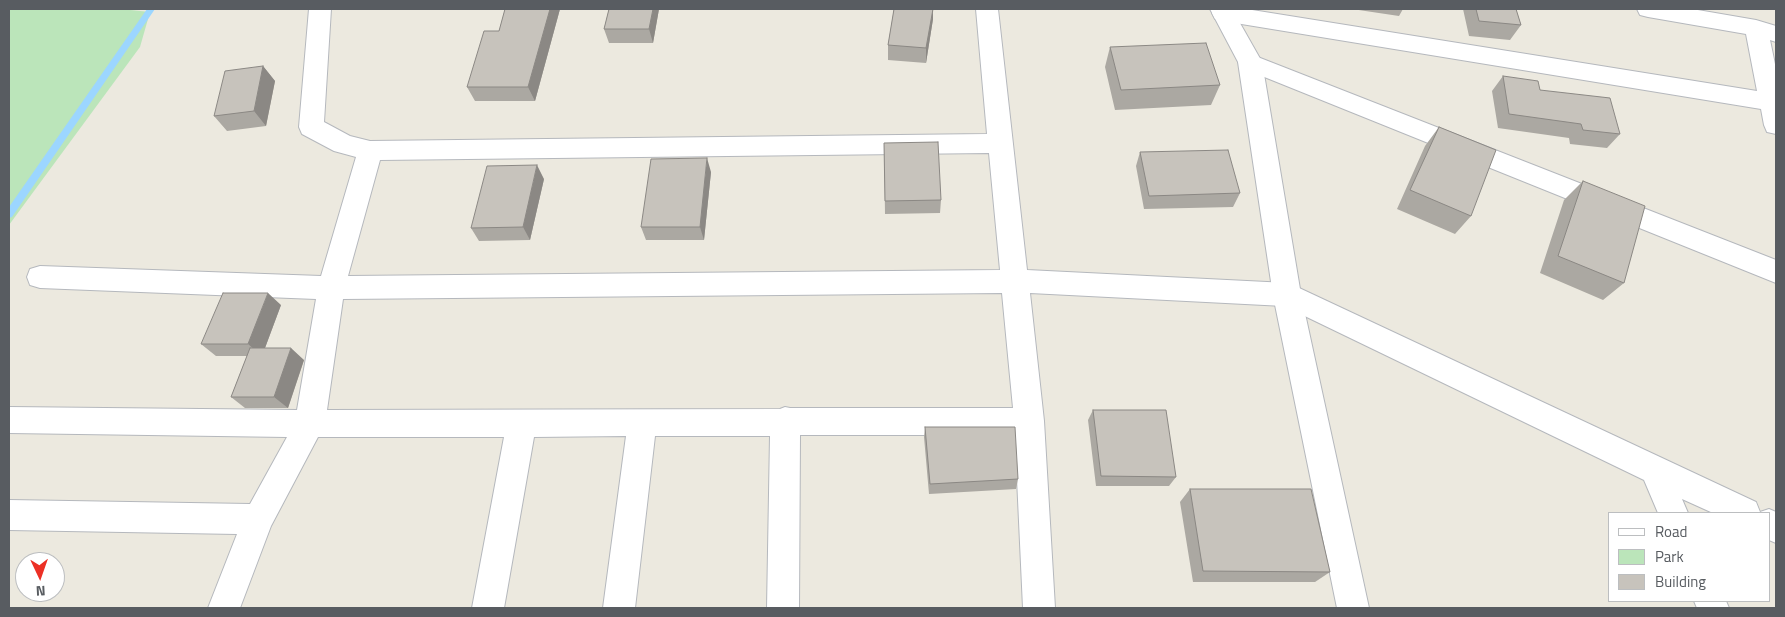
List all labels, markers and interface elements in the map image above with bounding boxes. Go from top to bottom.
legend [1608,512,1770,602]
text: Road [1655,520,1687,543]
text: Park [1655,545,1684,568]
north arrow [15,552,65,602]
text: Building [1655,570,1706,593]
text: N [35,581,46,602]

